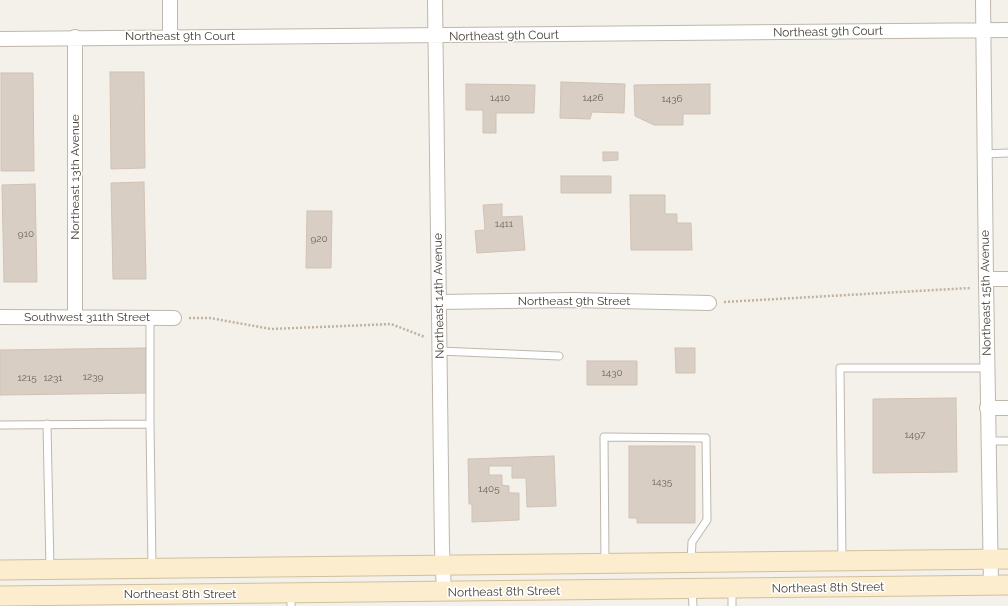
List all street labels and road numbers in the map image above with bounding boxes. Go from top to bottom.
street label: Northeast 9th Court [773,24,883,40]
street label: Northeast 9th Court [449,28,559,44]
street label: Northeast 9th Court [125,29,235,43]
street label: Northeast 13th Avenue [68,114,82,240]
street label: Northeast 15th Avenue [978,230,994,356]
street label: Northeast 14th Avenue [431,233,447,359]
street label: Northeast 9th Street [518,294,630,308]
street label: Southwest 311th Street [24,310,150,324]
street label: Northeast 8th Street [772,580,884,596]
street label: Northeast 8th Street [448,584,560,600]
street label: Northeast 8th Street [124,587,236,601]

